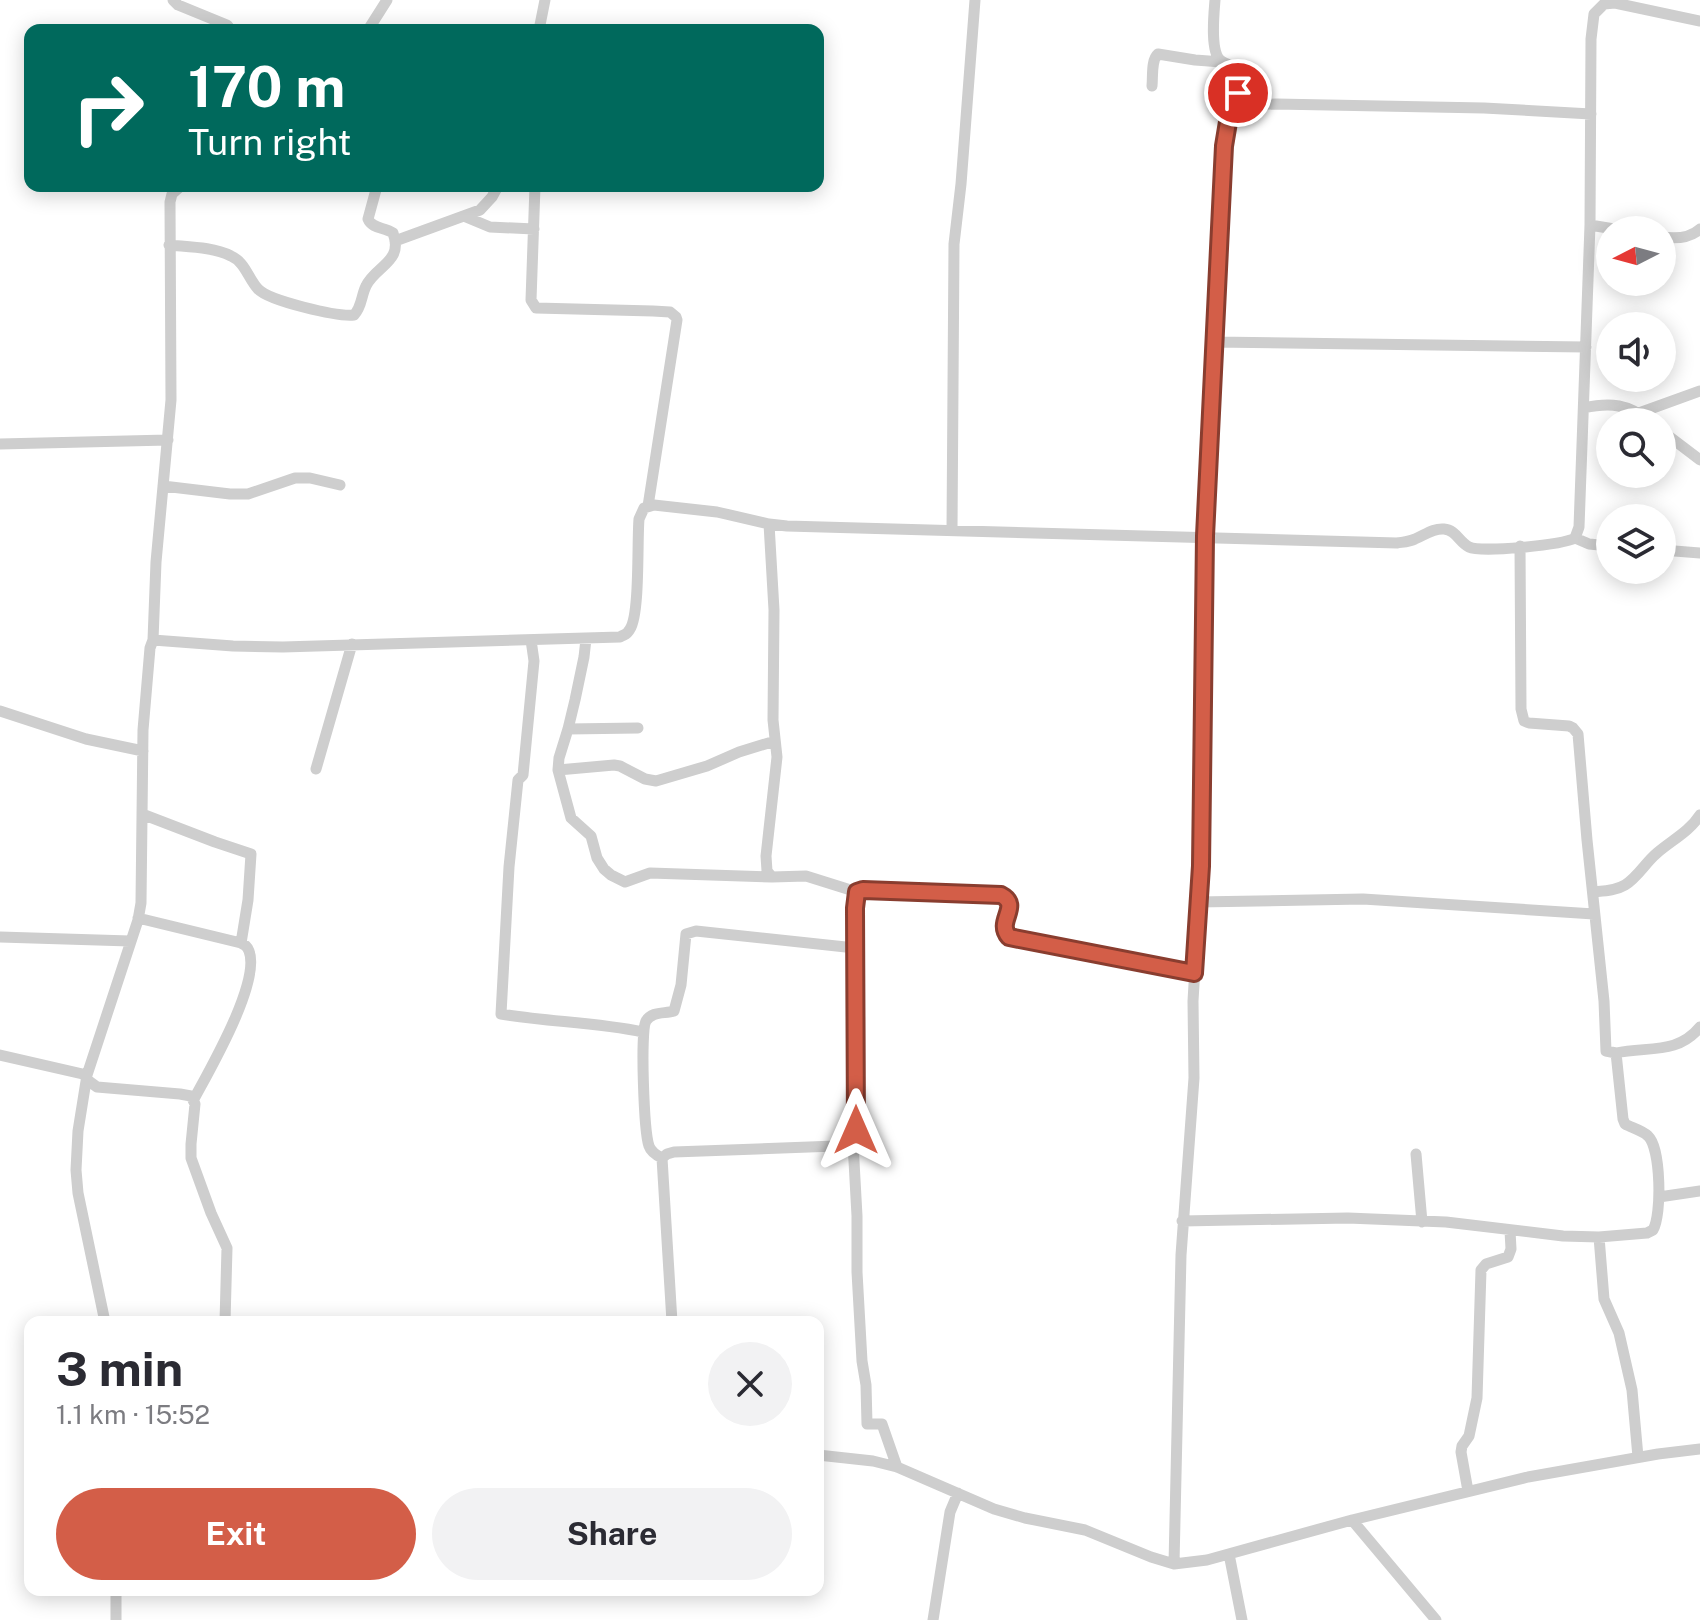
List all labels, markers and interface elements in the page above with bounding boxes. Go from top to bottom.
text: 170 m [188,54,345,120]
icon: right [56,56,160,160]
pin [1204,59,1272,127]
icon: arrive [1216,71,1260,115]
text: Turn right [188,121,351,163]
north arrow [1596,216,1676,296]
map controls [1596,216,1676,584]
button: sound [1596,312,1676,392]
button: search [1596,408,1676,488]
button: layers [1596,504,1676,584]
position arrow [814,1088,898,1172]
text: 3 min [56,1340,183,1397]
button: close [708,1342,792,1426]
text: 1.1 km · 15:52 [56,1399,210,1430]
button: Exit [56,1488,416,1580]
button: Share [432,1488,792,1580]

